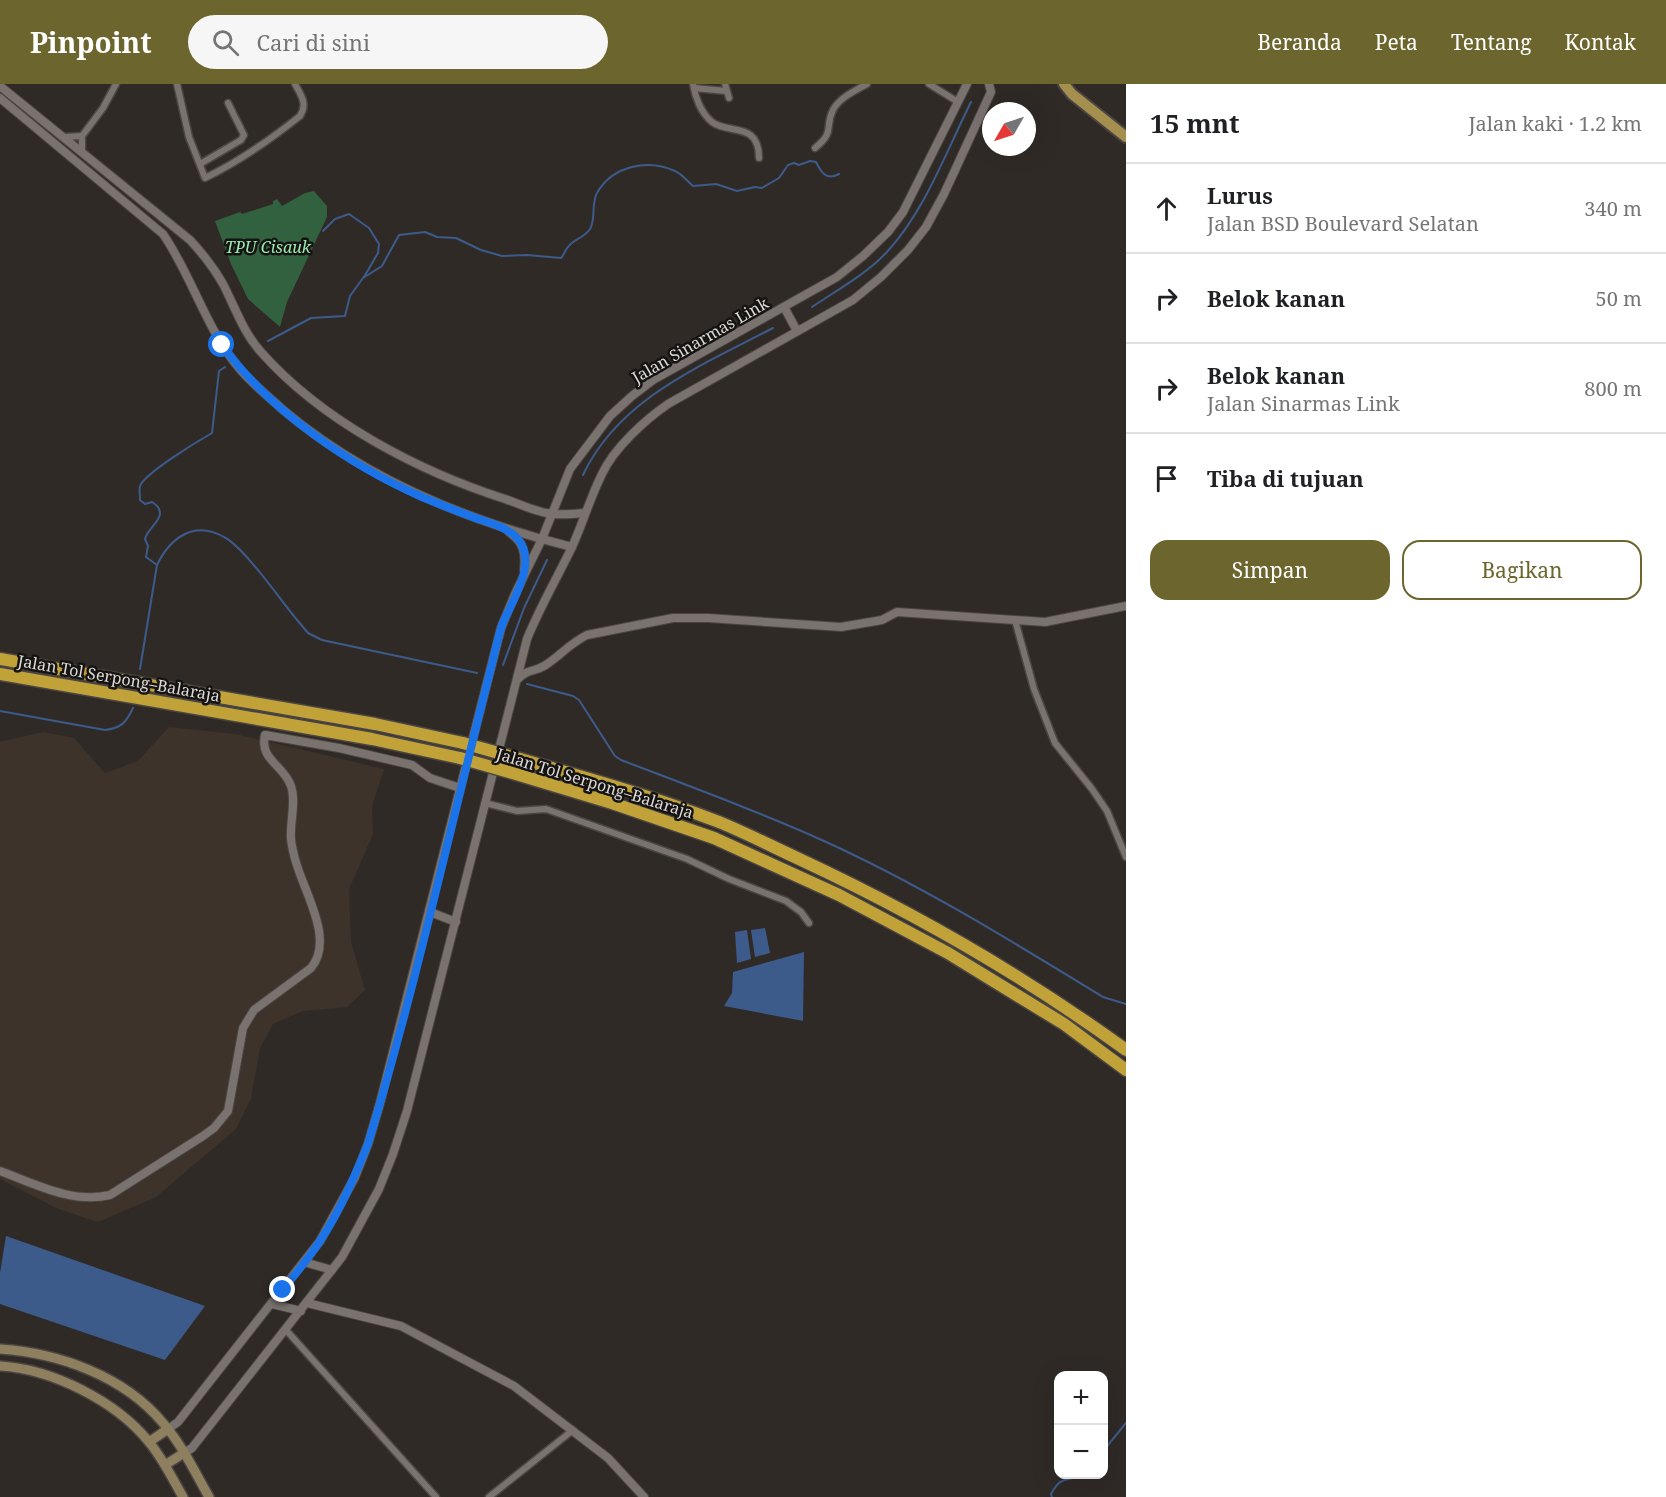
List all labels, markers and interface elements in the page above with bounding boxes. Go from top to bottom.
search box [188,15,608,69]
text: Pinpoint [30,23,152,61]
icon: search [209,26,242,59]
text: Cari di sini [257,27,370,57]
text: Beranda [1257,28,1342,56]
text: Peta [1375,28,1418,56]
text: Tentang [1451,28,1532,56]
text: Kontak [1565,28,1636,56]
north arrow [982,102,1036,156]
text: 15 mnt [1150,105,1240,141]
text: Jalan kaki · 1.2 km [1468,110,1642,137]
text: Lurus [1207,180,1273,210]
icon: ahead [1150,192,1183,225]
text: 340 m [1584,195,1642,222]
text: Jalan BSD Boulevard Selatan [1207,210,1479,237]
park label: TPU Cisauk [225,236,312,258]
icon: right [1150,282,1183,315]
text: Belok kanan [1207,283,1345,313]
text: 50 m [1596,285,1642,312]
street label: Jalan Sinarmas Link [627,292,773,389]
route start [208,331,234,357]
text: Belok kanan [1207,360,1345,390]
icon: right [1150,372,1183,405]
text: 800 m [1584,375,1642,402]
text: Jalan Sinarmas Link [1207,390,1400,417]
icon: arrive [1150,462,1183,495]
text: Tiba di tujuan [1207,463,1364,493]
button: Simpan [1150,540,1390,600]
button: Bagikan [1402,540,1642,600]
street label: Jalan Tol Serpong–Balaraja [15,649,222,707]
street label: Jalan Tol Serpong–Balaraja [493,742,696,823]
route end [269,1276,295,1302]
map controls [1054,1371,1108,1479]
button: + [1054,1371,1108,1425]
button: − [1054,1425,1108,1479]

